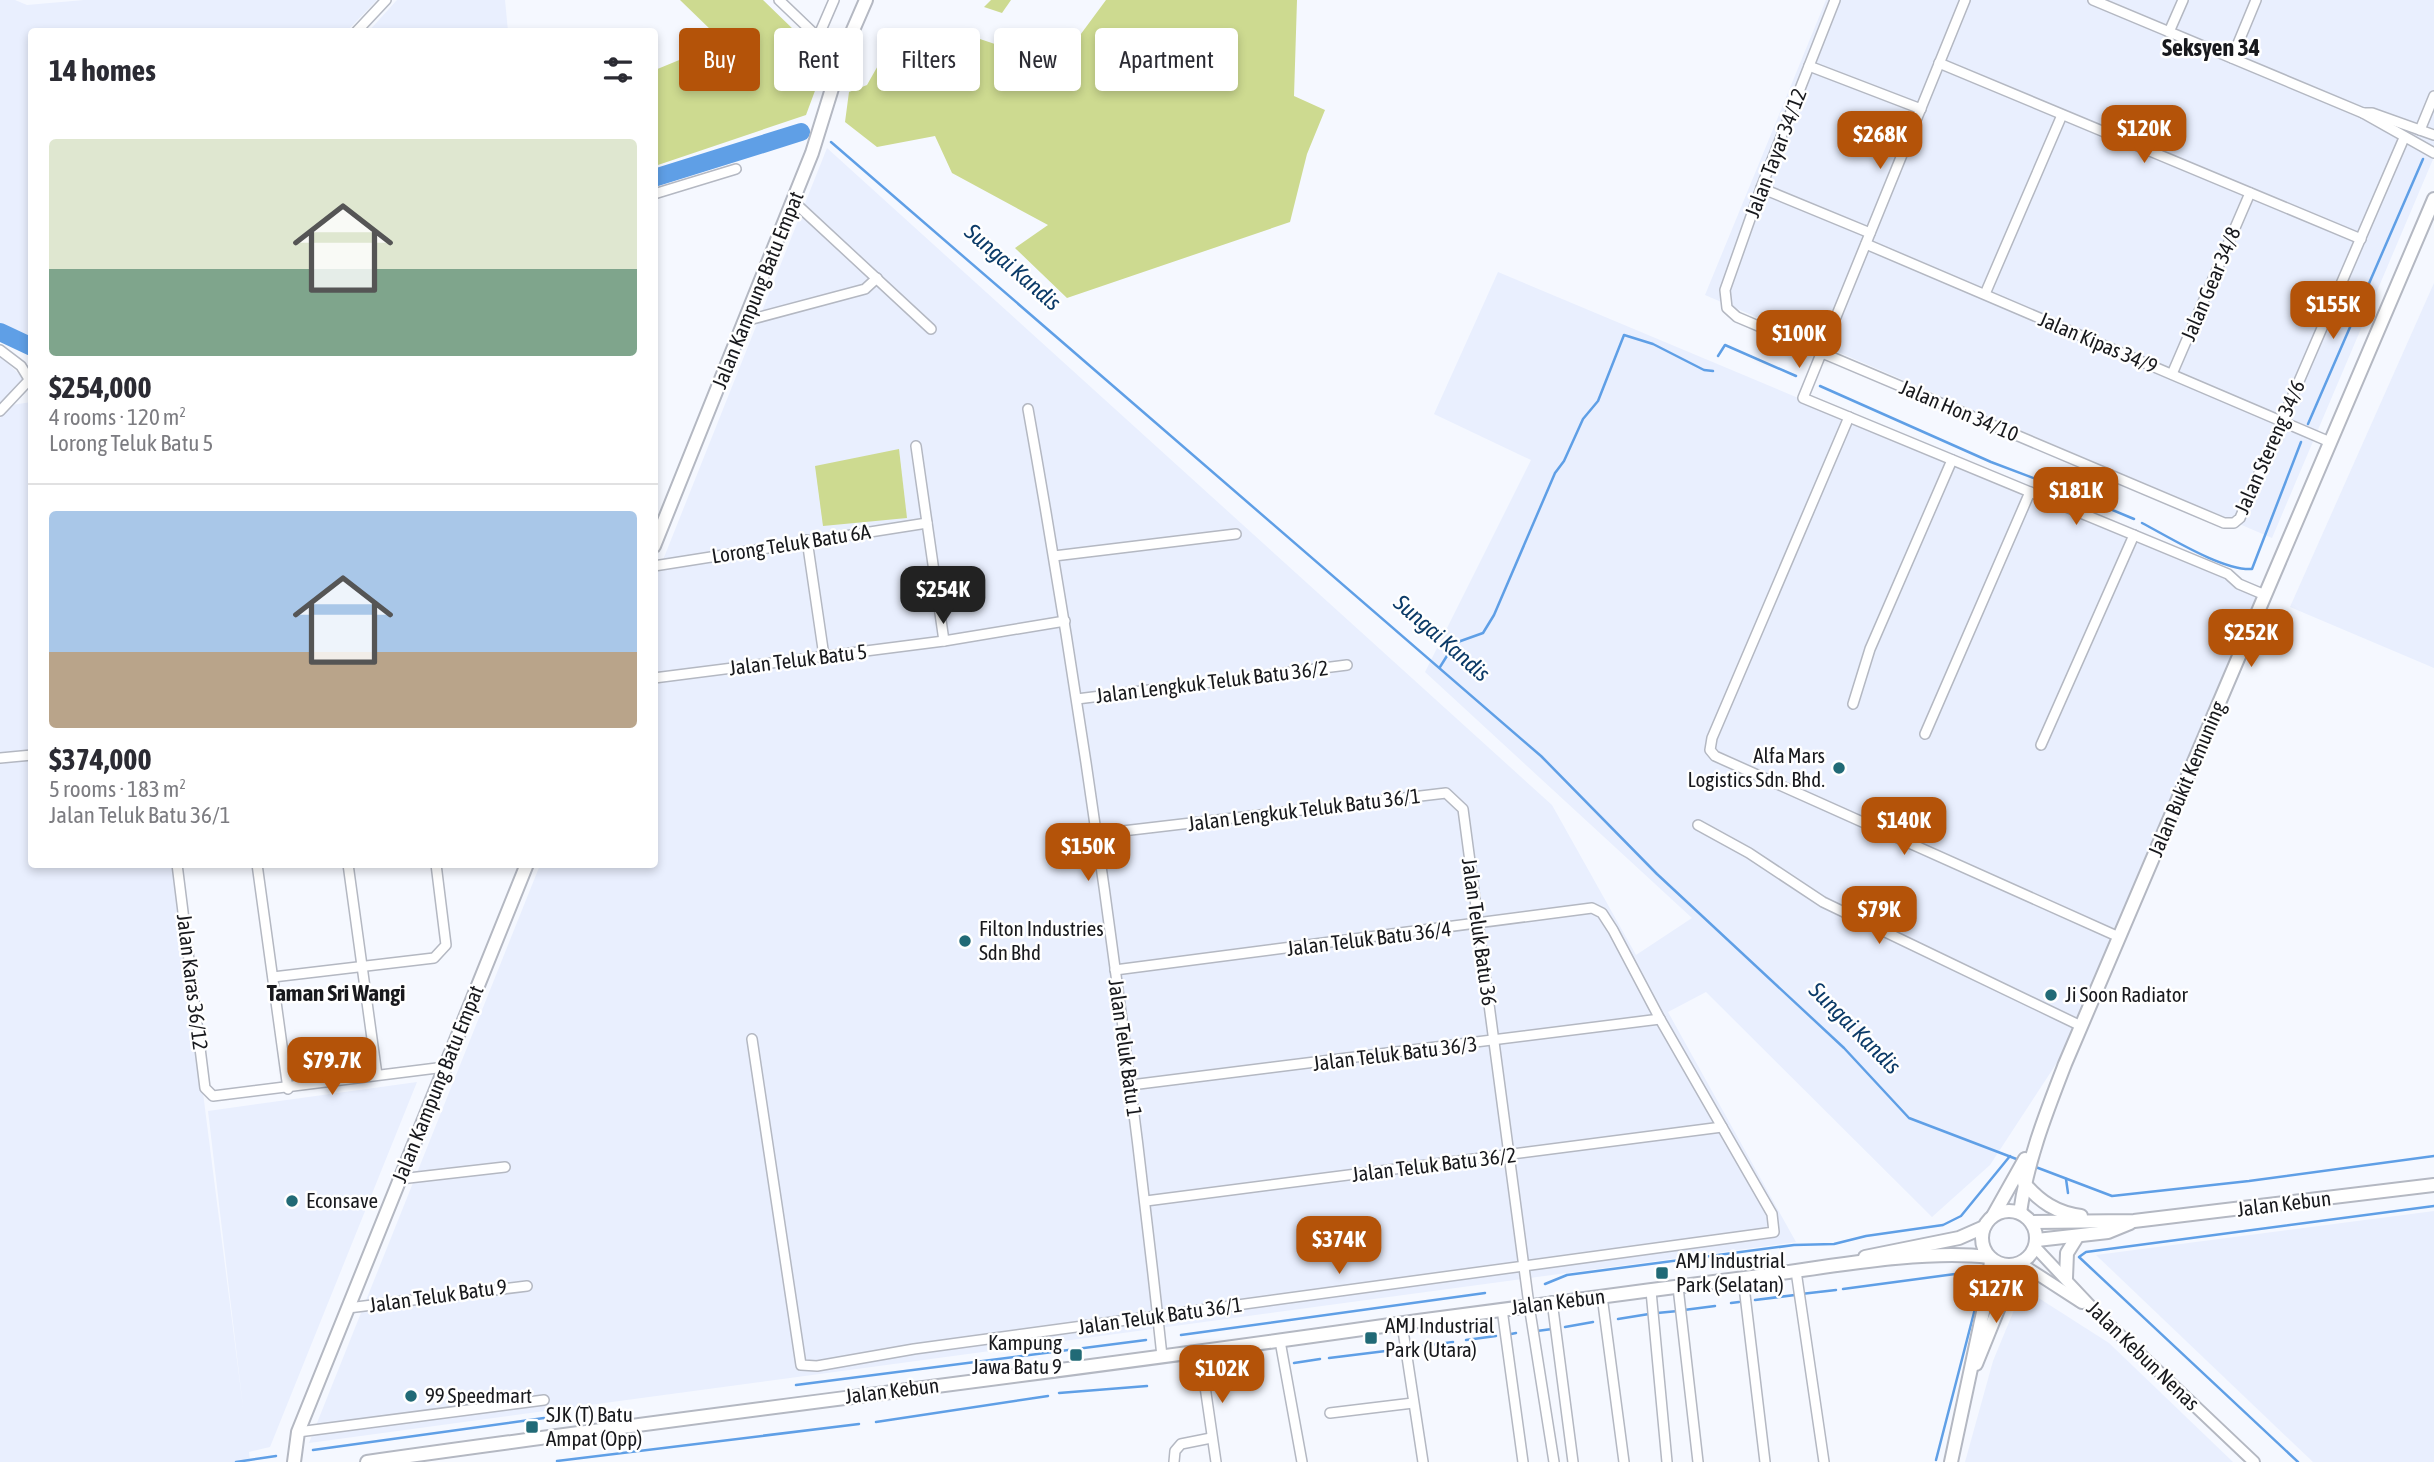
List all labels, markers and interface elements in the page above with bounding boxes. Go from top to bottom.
chip: Buy [679,28,760,91]
chip: Rent [774,28,863,91]
chip: Filters [877,28,980,91]
chip: New [994,28,1081,91]
chip: Apartment [1095,28,1238,91]
district label: Seksyen 34 [2162,34,2260,61]
icon: filters [599,51,637,89]
text: 14 homes [49,53,156,87]
street label: Jalan Tayar 34/12 [1739,85,1811,221]
pin: $120K [2095,106,2193,165]
pin: $268K [1831,111,1929,171]
text: $120K [2117,115,2171,141]
text: $268K [1853,121,1907,147]
icon: home [280,185,406,311]
street label: Jalan Kampung Batu Empat [707,188,808,392]
water label: Sungai Kandis [959,218,1066,316]
street label: Jalan Gear 34/8 [2175,223,2245,344]
pin: $155K [2284,282,2382,341]
text: $155K [2306,291,2360,317]
street label: Jalan Kipas 34/9 [2035,306,2161,378]
pin: $100K [1750,310,1848,370]
text: $100K [1772,320,1826,346]
text: $254,000 [49,370,152,404]
street label: Jalan Hon 34/10 [1896,374,2022,446]
street label: Jalan Stereng 34/6 [2229,376,2309,517]
text: 4 rooms · 120 m² [49,404,186,430]
text: Lorong Teluk Batu 5 [49,430,213,456]
pin: $181K [2027,468,2125,527]
text: $181K [2049,477,2103,503]
street label: Lorong Teluk Batu 6A [710,519,873,567]
icon: home [280,557,406,683]
pin: $254K [894,566,992,626]
text: $254K [916,576,970,602]
water label: Sungai Kandis [1388,589,1495,687]
pin: $252K [2202,610,2300,669]
text: $252K [2224,619,2278,645]
street label: Jalan Teluk Batu 5 [728,639,868,679]
street label: Jalan Lengkuk Teluk Batu 36/2 [1094,655,1330,707]
street label: Jalan Bukit Kemuning [2143,697,2230,860]
text: $374,000 [49,742,152,776]
place label: Alfa Mars Logistics Sdn. Bhd. [1687,743,1825,791]
marker: Alfa Mars Logistics Sdn. Bhd. [1831,760,1847,776]
text: 5 rooms · 183 m² [49,776,186,802]
street label: Jalan Lengkuk Teluk Batu 36/1 [1186,783,1422,835]
pin: $140K [1855,798,1953,857]
text: Jalan Teluk Batu 36/1 [49,802,230,828]
text: $140K [1877,807,1931,833]
pin: $150K [1039,824,1137,883]
text: $150K [1061,833,1115,859]
street label: Jalan Teluk Batu 36 [1458,857,1502,1007]
pin: $79K [1838,886,1920,946]
text: $79K [1858,896,1900,922]
street label: Jalan Karas 36/12 [173,912,213,1051]
place label: Filton Industries Sdn Bhd [979,916,1104,964]
street label: Jalan Teluk Batu 36/4 [1285,916,1453,960]
marker: Filton Industries Sdn Bhd [957,933,973,949]
water label: Sungai Kandis [1803,976,1906,1079]
street label: Jalan Teluk Batu 1 [1104,977,1148,1118]
district label: Taman Sri Wangi [267,980,405,1006]
street label: Jalan Kampung Batu Empat [387,982,488,1186]
place label: Ji Soon Radiator [2065,982,2189,1006]
marker: Ji Soon Radiator [2043,987,2059,1003]
street label: Jalan Teluk Batu 36/3 [1311,1031,1479,1075]
pin: $79.7K [275,1038,389,1097]
text: $79.7K [303,1047,361,1073]
street label: Jalan Teluk Batu 36/2 [1350,1142,1518,1186]
street label: Jalan Kebun [2235,1185,2332,1221]
place label: Econsave [306,1188,378,1212]
marker: Econsave [284,1193,300,1209]
pin: $374K [1290,1216,1388,1276]
text: $374K [1312,1226,1366,1252]
place label: AMJ Industrial Park (Selatan) [1676,1248,1786,1296]
marker: AMJ Industrial Park (Selatan) [1654,1265,1670,1281]
pin: $127K [1947,1266,2045,1325]
street label: Jalan Teluk Batu 9 [367,1273,508,1317]
text: $127K [1969,1275,2023,1301]
street label: Jalan Kebun [1509,1283,1606,1319]
street label: Jalan Teluk Batu 36/1 [1076,1292,1244,1338]
street label: Jalan Kebun Nenas [2083,1296,2205,1415]
place label: AMJ Industrial Park (Utara) [1385,1313,1495,1361]
place label: Kampung Jawa Batu 9 [972,1330,1062,1378]
marker: AMJ Industrial Park (Utara) [1363,1330,1379,1346]
pin: $102K [1173,1346,1271,1405]
marker: Kampung Jawa Batu 9 [1068,1347,1084,1363]
text: $102K [1195,1355,1249,1381]
street label: Jalan Kebun [843,1372,940,1408]
place label: 99 Speedmart [425,1383,532,1407]
marker: 99 Speedmart [403,1388,419,1404]
place label: SJK (T) Batu Ampat (Opp) [546,1402,642,1450]
marker: SJK (T) Batu Ampat (Opp) [524,1419,540,1435]

